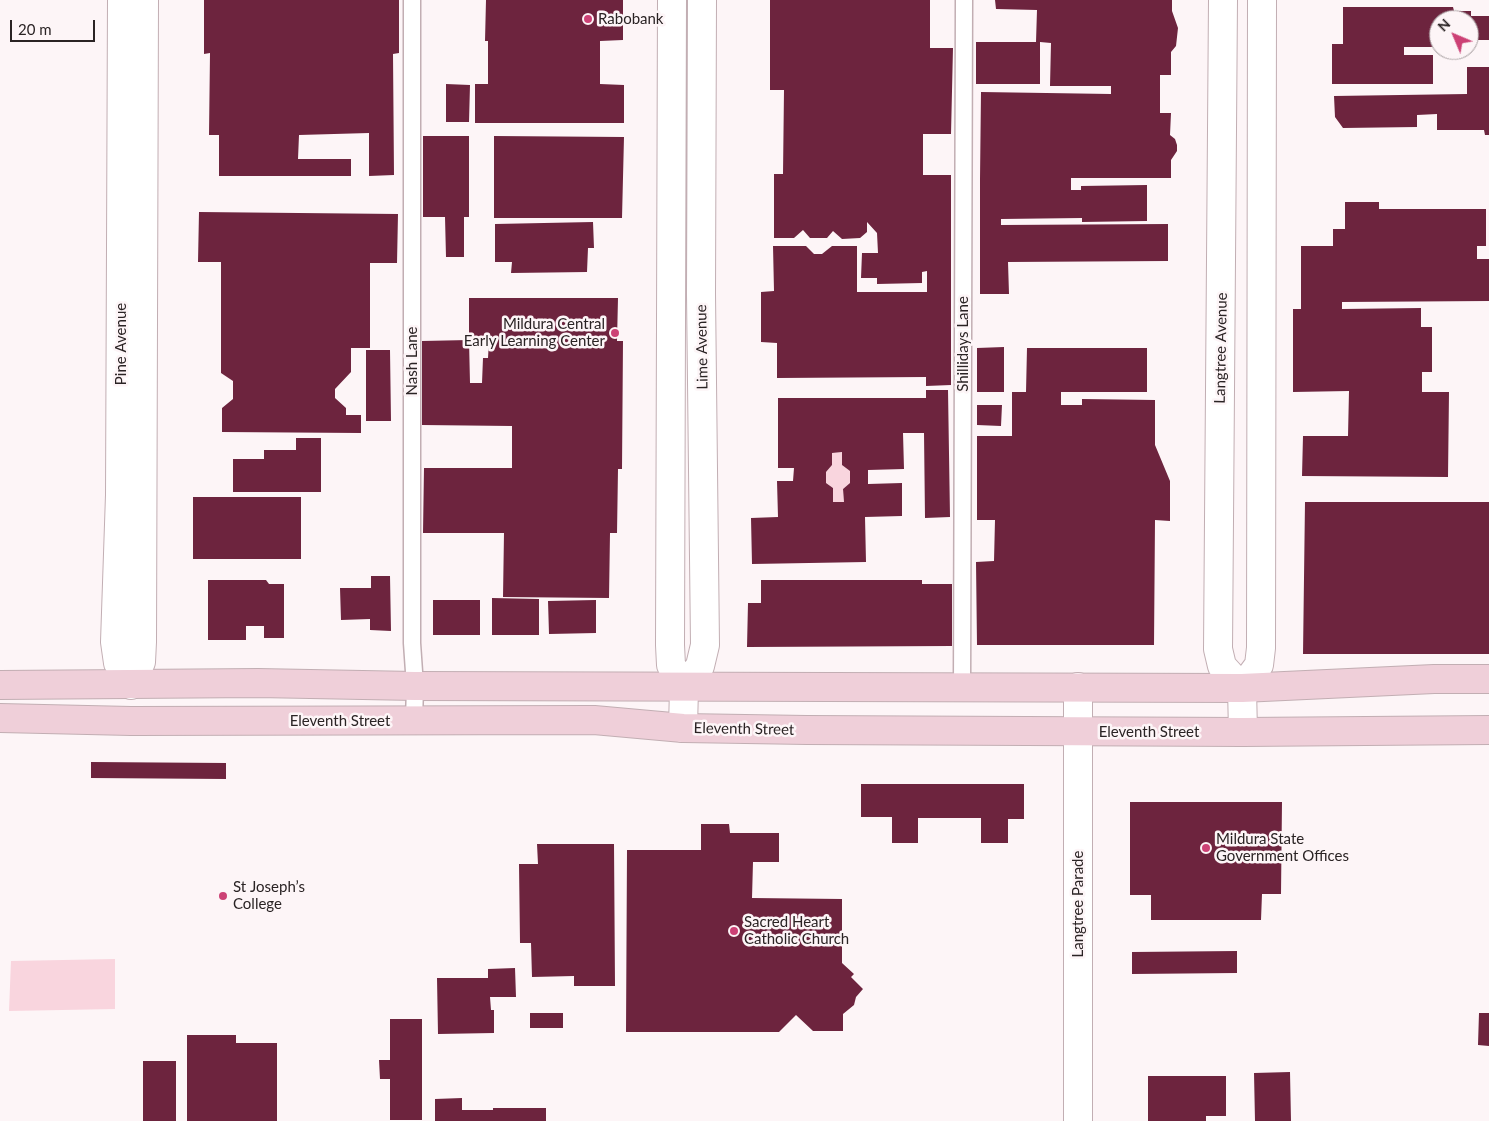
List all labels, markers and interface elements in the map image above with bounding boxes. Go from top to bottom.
scale bar [12,10,98,42]
place label: Rabobank [598,10,663,28]
north arrow [1429,10,1479,60]
marker: Rabobank [582,13,594,25]
text: N [1434,15,1454,35]
text: 20 m [18,20,52,38]
street label: Langtree Avenue [1211,292,1231,404]
street label: Shillidays Lane [954,296,972,392]
street label: Pine Avenue [112,303,130,385]
street label: Lime Avenue [692,304,712,390]
place label: Mildura Central Early Learning Center [464,315,605,350]
street label: Nash Lane [403,327,421,395]
marker: Mildura Central Early Learning Center [609,327,621,339]
street label: Eleventh Street [290,712,390,730]
street label: Eleventh Street [694,719,794,739]
street label: Eleventh Street [1099,723,1199,741]
place label: Mildura State Government Offices [1216,830,1349,865]
marker: Mildura State Government Offices [1200,842,1212,854]
street label: Langtree Parade [1069,851,1087,957]
place label: St Joseph’s College [233,878,305,913]
marker: St Joseph’s College [217,890,229,902]
place label: Sacred Heart Catholic Church [744,913,849,948]
marker: Sacred Heart Catholic Church [728,925,740,937]

